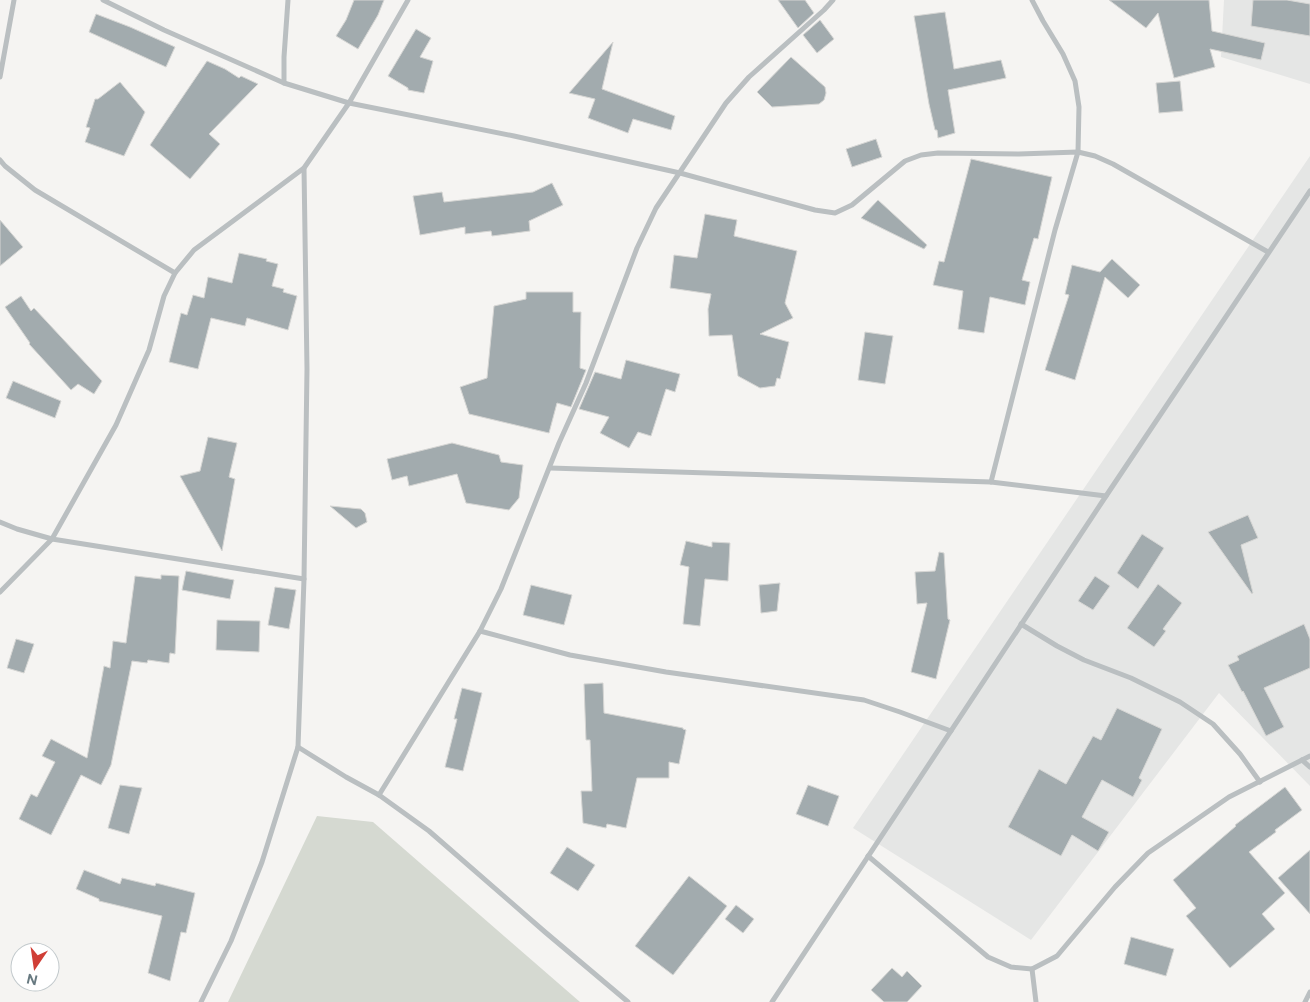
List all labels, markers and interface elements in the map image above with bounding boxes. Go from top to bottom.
north arrow [10,942,60,992]
text: N [25,970,39,989]

